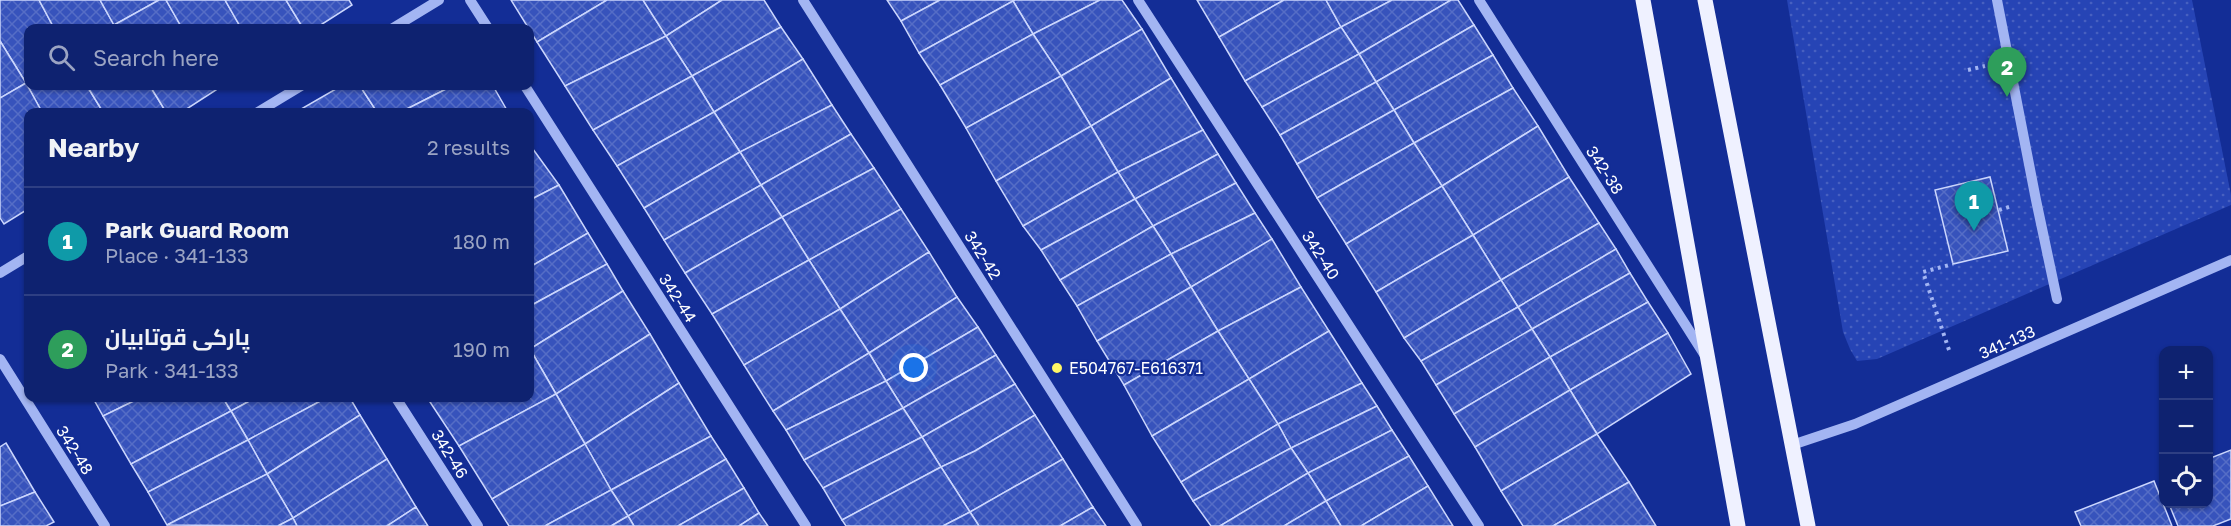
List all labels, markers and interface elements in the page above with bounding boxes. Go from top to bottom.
search box [24,24,534,90]
icon: search [45,41,78,74]
text: Search here [93,44,219,71]
pin: 2 [1988,48,2026,97]
text: Nearby [48,132,139,163]
text: 2 results [427,135,510,159]
street label: 342-38 [1582,142,1628,198]
pin: 1 [1954,182,1994,231]
text: Park Guard Room [105,216,289,243]
street label: 342-42 [960,227,1006,283]
street label: 342-40 [1298,227,1344,283]
text: 1 [62,229,73,253]
text: 180 m [453,229,510,253]
text: Place · 341-133 [105,243,249,267]
street label: 342-44 [655,270,701,326]
street label: 341-133 [1976,321,2038,363]
text: پارکی قوتابیان [105,323,250,350]
text: 2 [61,337,74,361]
text: 190 m [453,337,510,361]
map controls [2159,346,2213,508]
button: + [2159,346,2213,400]
your location [899,353,928,382]
text: Park · 341-133 [105,358,239,382]
place label: E504767-E616371 [1069,358,1203,378]
marker: E504767-E616371 [1050,361,1064,375]
button: − [2159,400,2213,454]
street label: 342-48 [52,422,98,478]
street label: 342-46 [427,426,473,482]
button: locate [2159,454,2213,508]

